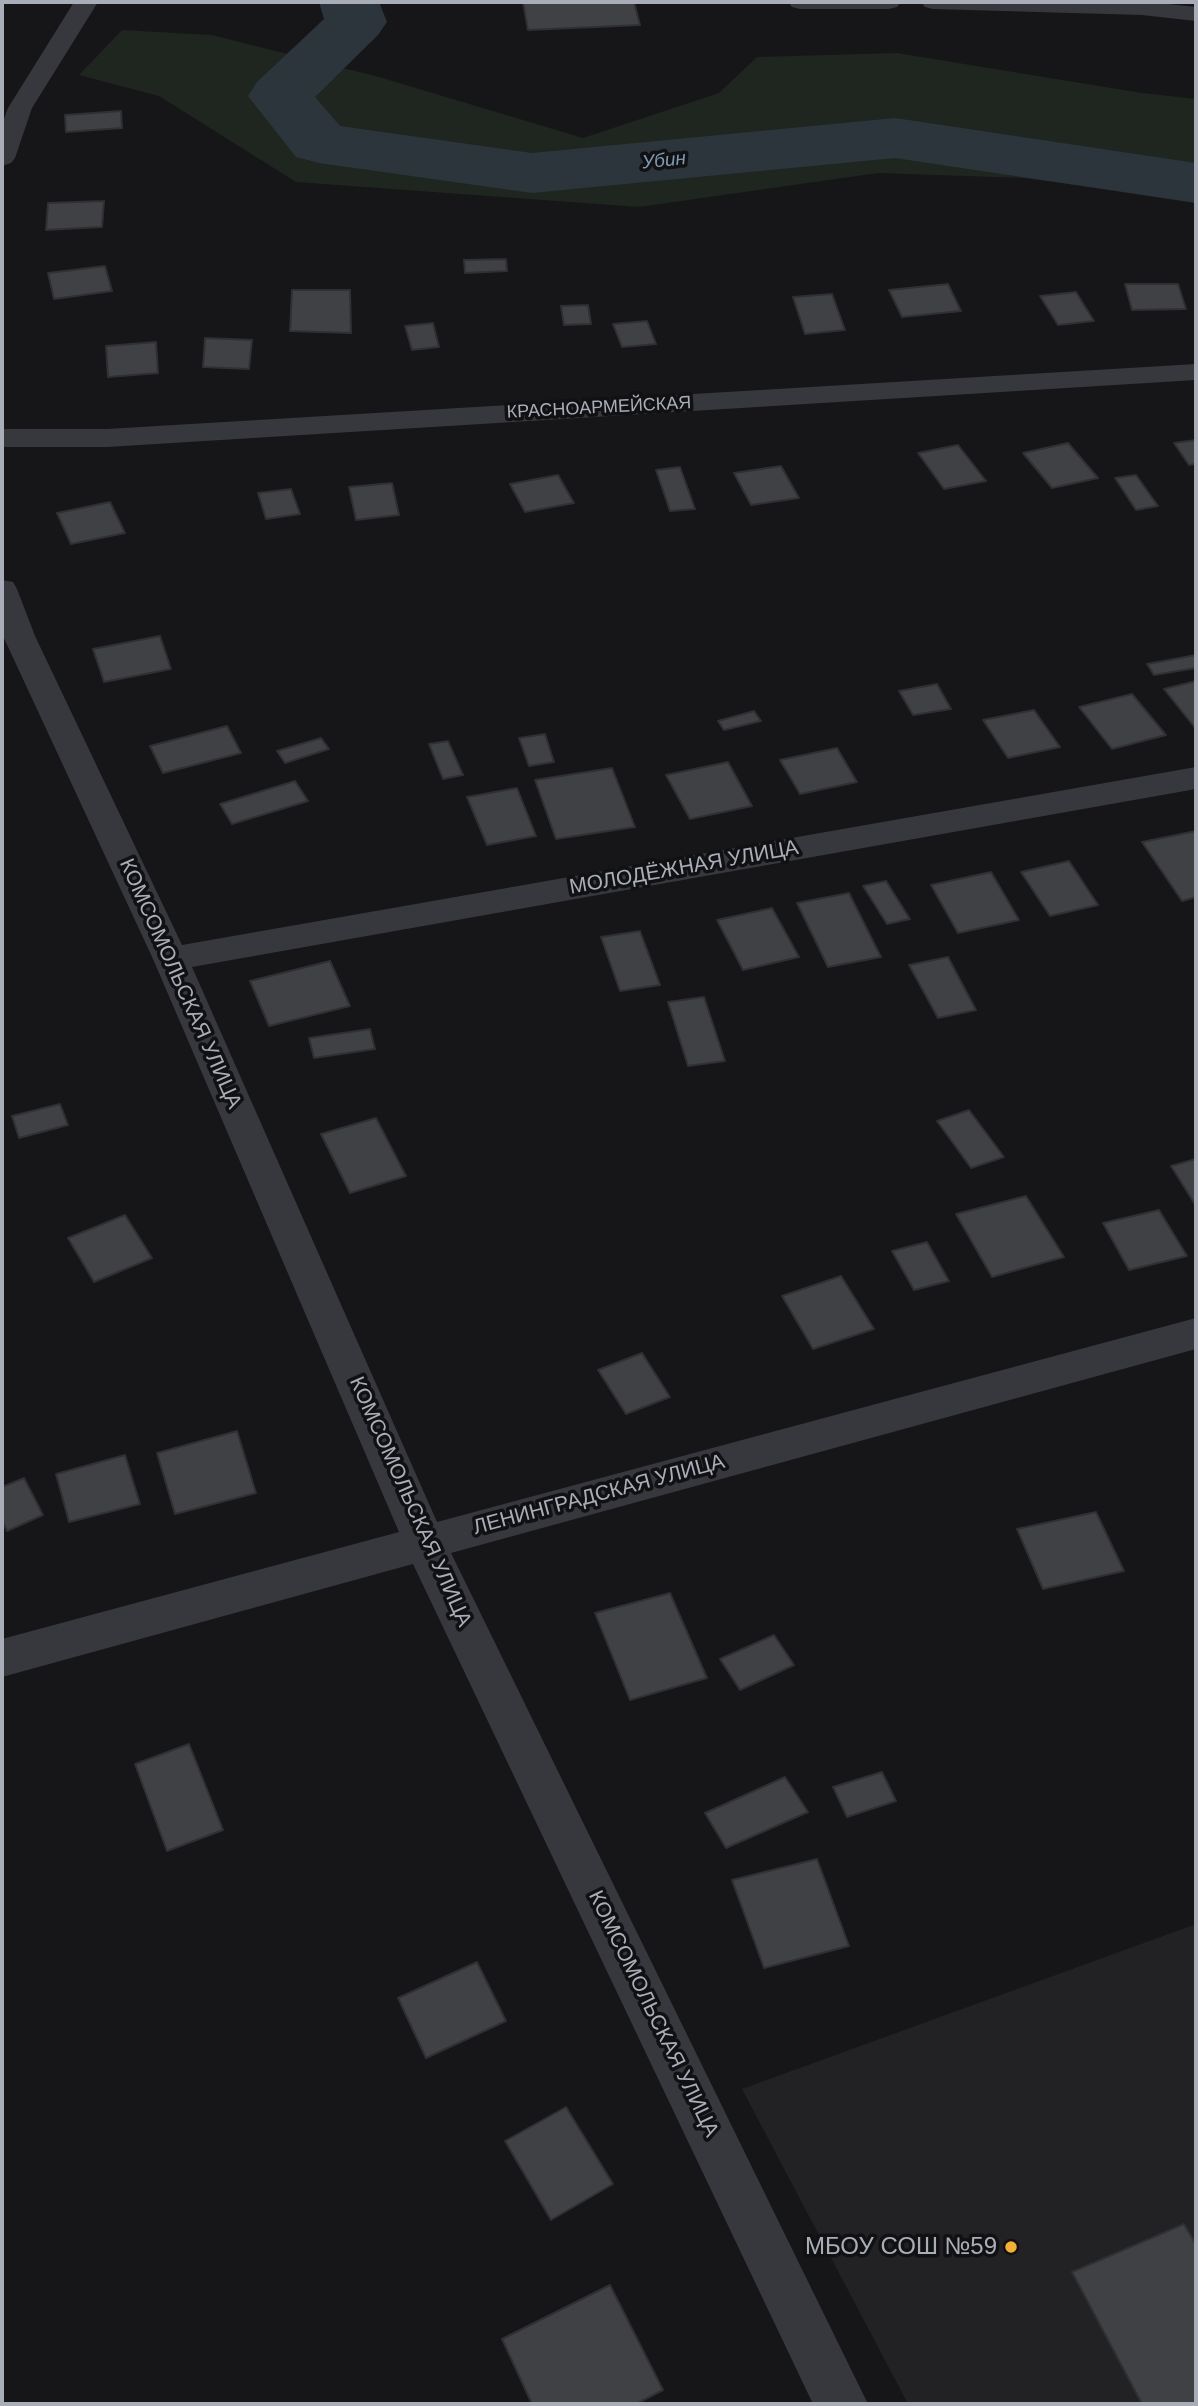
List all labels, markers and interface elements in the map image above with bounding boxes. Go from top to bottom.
water label: Убин [641,147,687,175]
street label: КРАСНОАРМЕЙСКАЯ [506,392,692,424]
street label: МОЛОДЁЖНАЯ УЛИЦА [568,835,800,901]
street label: КОМСОМОЛЬСКАЯ УЛИЦА [113,855,247,1113]
street label: КОМСОМОЛЬСКАЯ УЛИЦА [343,1373,477,1631]
street label: ЛЕНИНГРАДСКАЯ УЛИЦА [470,1449,728,1541]
street label: КОМСОМОЛЬСКАЯ УЛИЦА [582,1887,724,2141]
place label: МБОУ СОШ №59 [805,2233,997,2261]
marker: МБОУ СОШ №59 [1003,2239,1019,2255]

